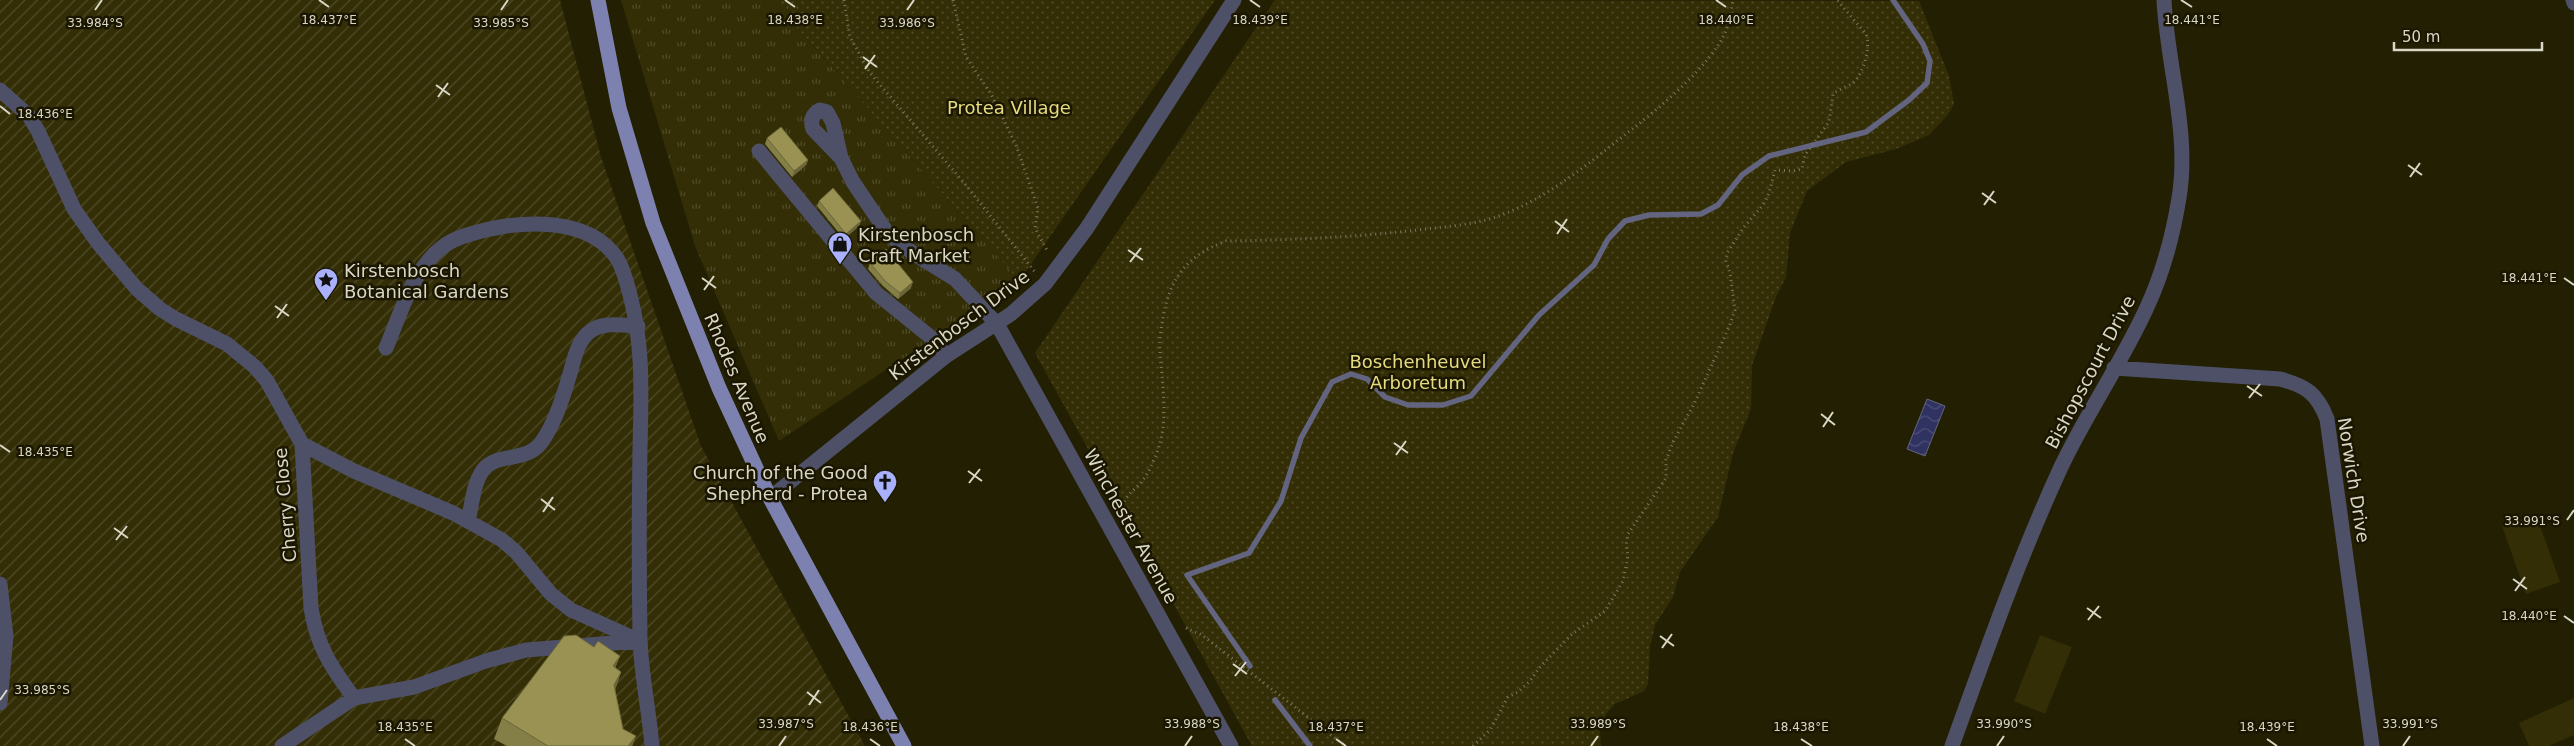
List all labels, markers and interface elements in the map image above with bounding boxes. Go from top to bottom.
text: 18.437°E [301,13,357,27]
text: 18.438°E [767,13,823,27]
text: 18.439°E [1232,13,1288,27]
text: 18.440°E [1698,13,1754,27]
text: 18.441°E [2164,13,2220,27]
text: 33.984°S [67,16,123,30]
text: 33.985°S [473,16,529,30]
text: 33.986°S [879,16,935,30]
scale bar [2394,20,2542,52]
text: 50 m [2402,28,2440,46]
park label: Protea Village [947,97,1071,118]
text: 18.436°E [17,107,73,121]
place label: Kirstenbosch Craft Market [858,224,974,266]
shop icon: Kirstenbosch Craft Market [827,231,853,265]
place label: Kirstenbosch Botanical Gardens [344,260,509,302]
street label: Kirstenbosch Drive [885,265,1033,385]
place icon: Kirstenbosch Botanical Gardens [313,267,339,301]
text: 18.441°E [2501,271,2557,285]
street label: Bishopscourt Drive [2041,292,2139,452]
street label: Rhodes Avenue [700,310,774,446]
park label: Boschenheuvel Arboretum [1349,351,1487,393]
street label: Norwich Drive [2334,416,2374,544]
text: 18.435°E [17,445,73,459]
street label: Winchester Avenue [1080,445,1182,607]
street label: Cherry Close [270,447,300,563]
place label: Church of the Good Shepherd - Protea [693,462,868,504]
church icon: Church of the Good Shepherd - Protea [872,469,898,503]
text: 33.991°S [2504,514,2560,528]
text: 18.440°E [2501,609,2557,623]
text: 33.985°S [14,683,70,697]
text: 33.987°S [758,717,814,731]
text: 33.988°S [1164,717,1220,731]
text: 33.989°S [1570,717,1626,731]
text: 33.990°S [1976,717,2032,731]
text: 33.991°S [2382,717,2438,731]
text: 18.435°E [377,720,433,734]
text: 18.436°E [842,720,898,734]
text: 18.437°E [1308,720,1364,734]
text: 18.438°E [1773,720,1829,734]
text: 18.439°E [2239,720,2295,734]

